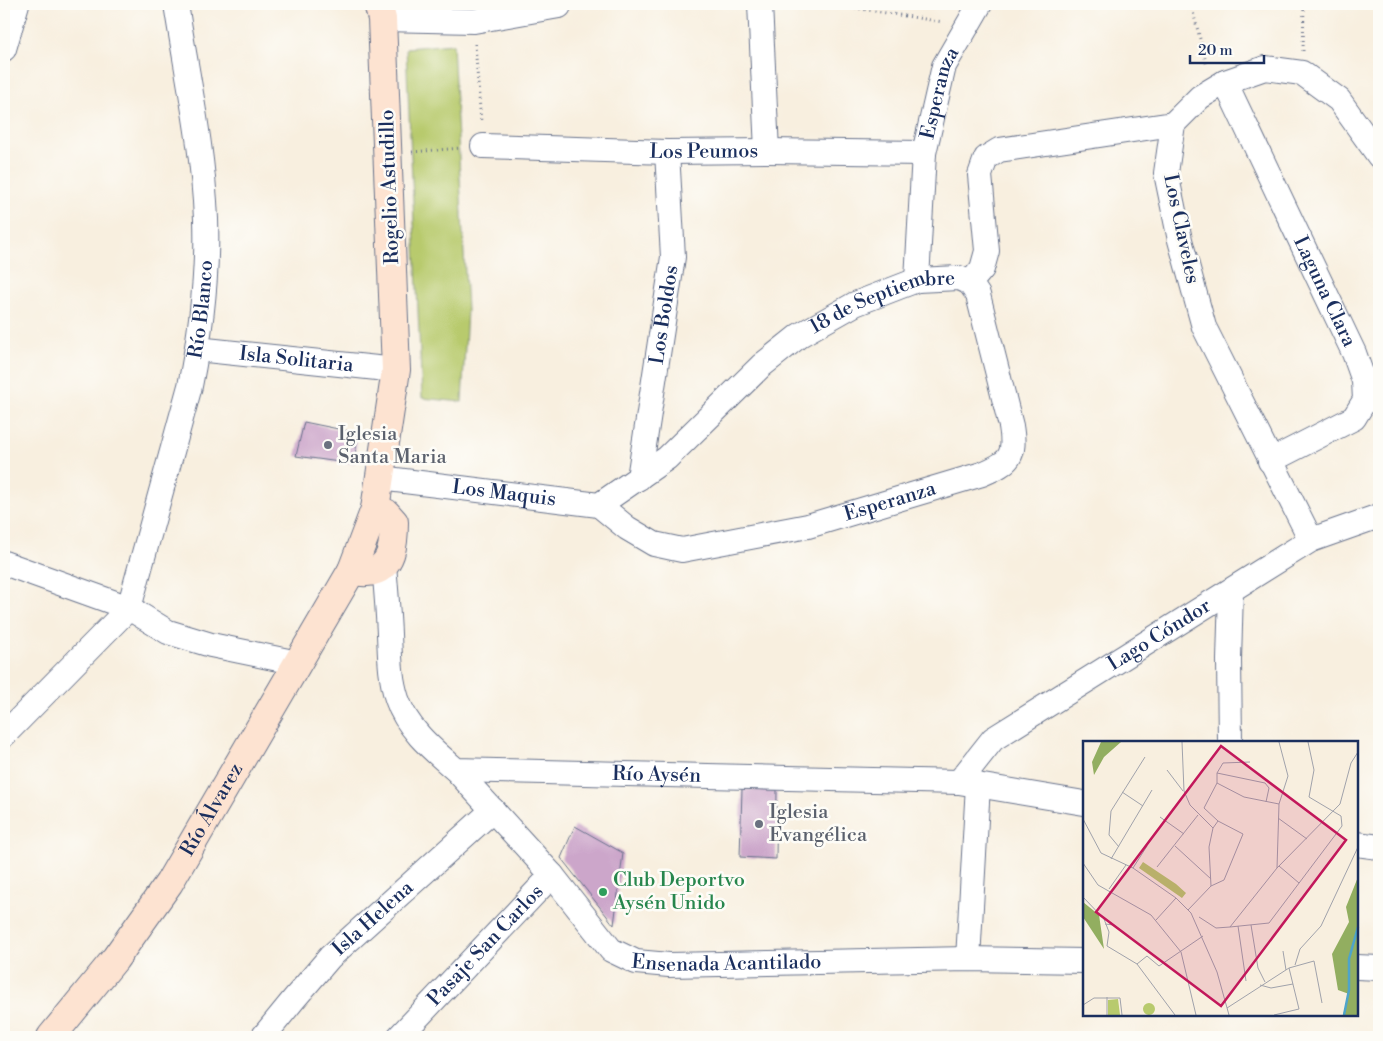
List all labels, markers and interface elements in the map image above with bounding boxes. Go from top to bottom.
scale bar [1190,32,1264,64]
text: 20 m [1198,41,1233,60]
street label: Esperanza [915,42,965,142]
street label: Rogelio Astudillo [375,109,405,265]
street label: Los Peumos [649,139,758,165]
street label: Los Claveles [1157,172,1205,286]
street label: Laguna Clara [1288,232,1362,352]
street label: Río Blanco [183,259,218,361]
street label: Los Boldos [644,264,684,366]
street label: 18 de Septiembre [805,265,956,340]
street label: Isla Solitaria [238,341,356,378]
place label: Iglesia Santa Maria [338,422,448,470]
marker: Iglesia Santa Maria [322,439,334,451]
street label: Los Maquis [451,475,557,512]
street label: Esperanza [841,476,940,527]
street label: Lago Cóndor [1103,593,1216,677]
inset map [1083,741,1358,1016]
street label: Río Álvarez [175,759,249,861]
street label: Río Aysén [612,761,701,788]
place label: Iglesia Evangélica [769,800,868,848]
marker: Iglesia Evangélica [753,818,765,830]
place label: Club Deportvo Aysén Unido [612,868,745,916]
street label: Isla Helena [327,875,419,961]
street label: Pasaje San Carlos [422,879,549,1011]
marker: Club Deportvo Aysén Unido [597,886,609,898]
street label: Ensenada Acantilado [630,949,822,978]

